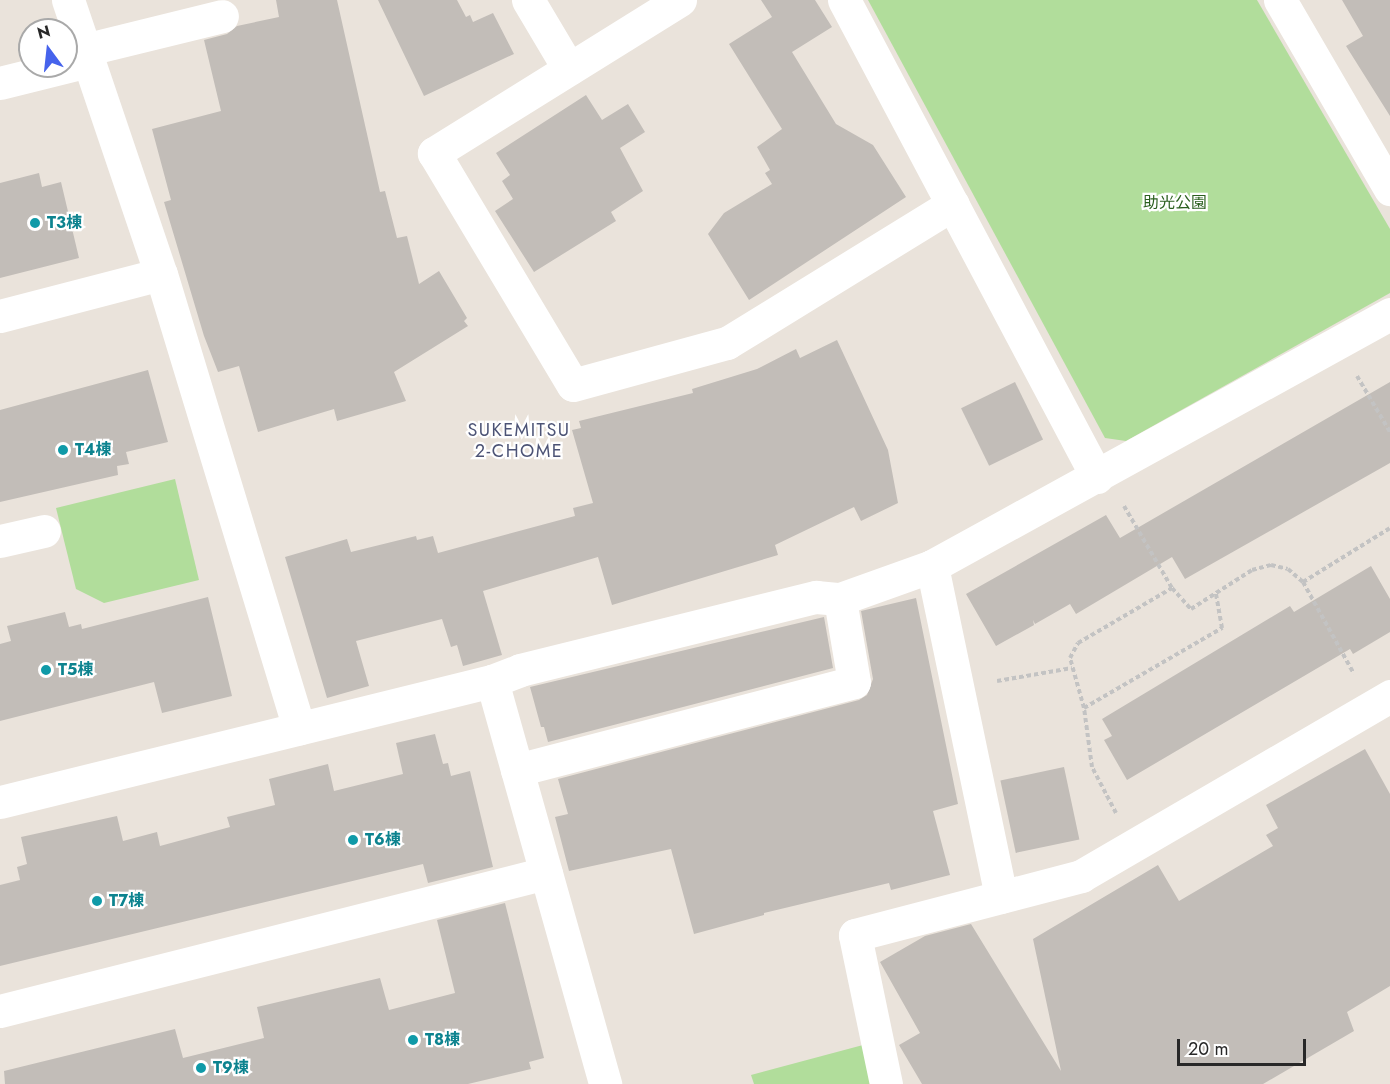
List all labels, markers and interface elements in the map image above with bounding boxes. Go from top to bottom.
north arrow [18,18,78,78]
text: N [35,19,53,45]
park label: 助光公園 [1143,193,1207,213]
place label: T3棟 [47,213,82,233]
marker: T3棟 [28,216,42,230]
district label: SUKEMITSU 2-CHOME [467,420,571,462]
place label: T4棟 [75,440,111,460]
marker: T4棟 [56,443,70,457]
place label: T5棟 [58,660,93,680]
marker: T5棟 [39,663,53,677]
place label: T6棟 [365,830,401,850]
marker: T6棟 [346,833,360,847]
place label: T7棟 [109,891,144,911]
marker: T7棟 [90,894,104,908]
scale bar [1180,1027,1309,1065]
place label: T8棟 [425,1030,460,1050]
marker: T8棟 [406,1033,420,1047]
text: 20 m [1188,1036,1228,1062]
place label: T9棟 [213,1058,249,1078]
marker: T9棟 [194,1061,208,1075]

